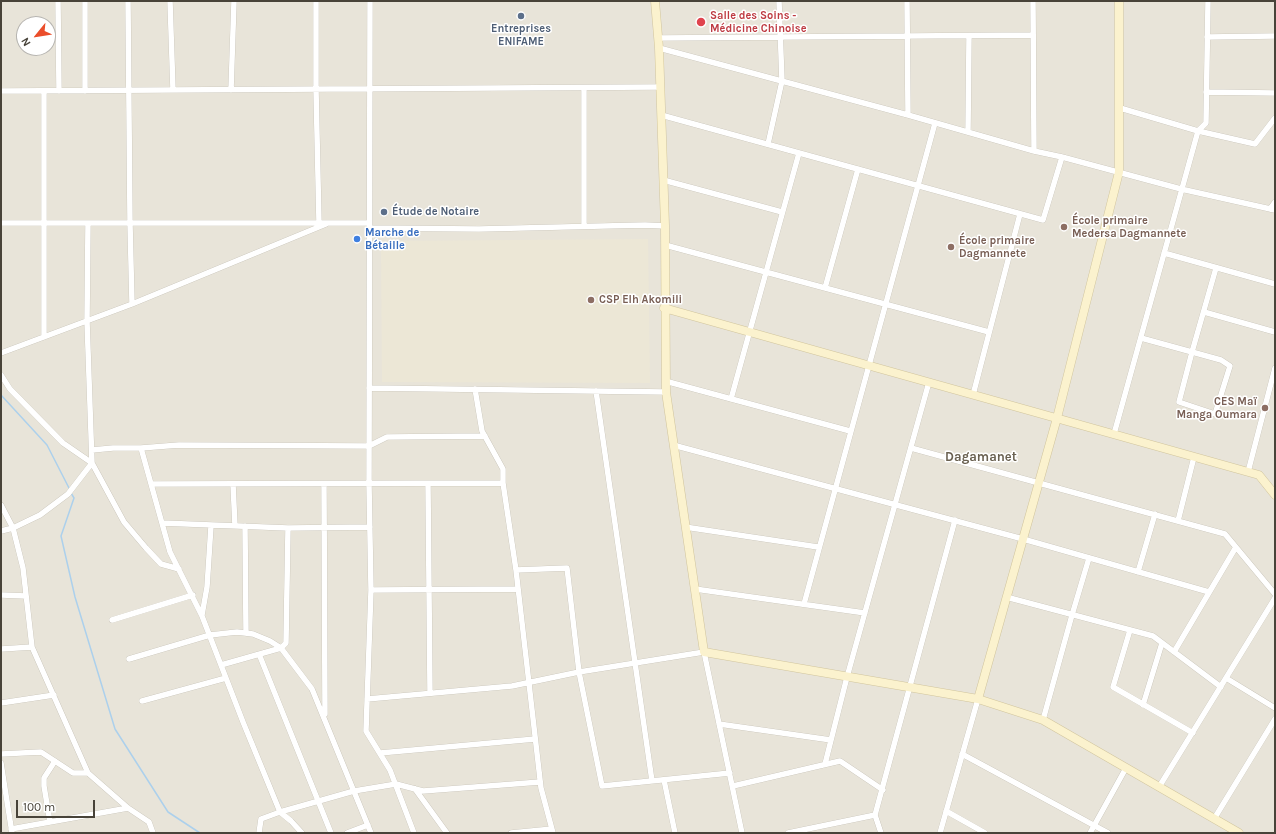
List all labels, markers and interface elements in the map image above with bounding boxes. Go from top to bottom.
place label: Salle des Soins - Médicine Chinoise [710,9,806,35]
marker: Entreprises ENIFAME [516,11,526,21]
north arrow [16,16,56,56]
marker: Salle des Soins - Médicine Chinoise [695,16,707,28]
place label: Entreprises ENIFAME [491,22,551,48]
text: N [18,35,34,48]
place label: Étude de Notaire [392,205,479,219]
marker: Étude de Notaire [379,207,389,217]
place label: École primaire Medersa Dagmannete [1072,214,1186,240]
marker: École primaire Medersa Dagmannete [1059,222,1069,232]
place label: Marche de Bétaille [365,226,419,252]
marker: Marche de Bétaille [352,234,362,244]
place label: École primaire Dagmannete [959,234,1035,260]
marker: École primaire Dagmannete [946,242,956,252]
place label: CSP Elh Akomili [599,293,682,307]
marker: CSP Elh Akomili [586,295,596,305]
place label: CES Maï Manga Oumara [1176,395,1257,421]
marker: CES Maï Manga Oumara [1260,403,1270,413]
district label: Dagamanet [945,449,1017,465]
scale bar [18,792,97,818]
text: 100 m [23,800,55,814]

